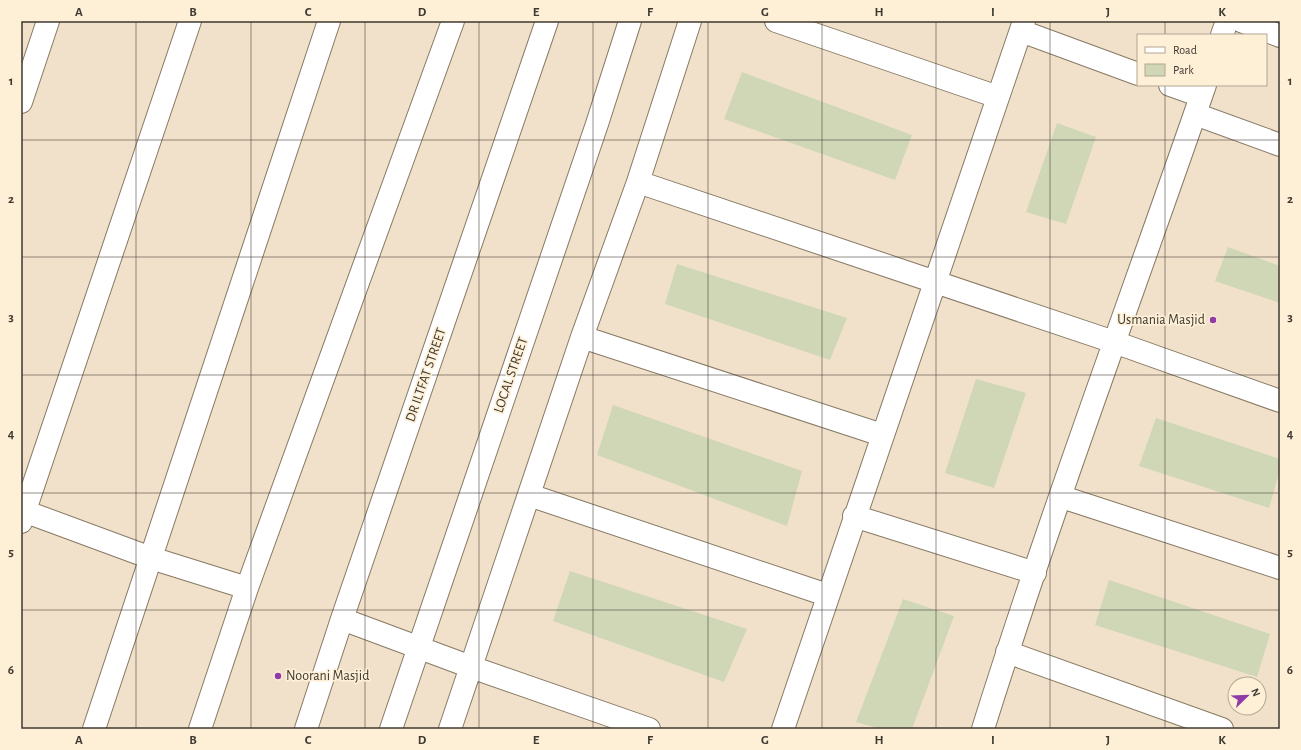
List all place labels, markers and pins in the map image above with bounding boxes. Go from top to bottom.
place label: Usmania Masjid [1117,313,1205,327]
marker: Usmania Masjid [1208,315,1218,325]
place label: Noorani Masjid [286,669,369,683]
marker: Noorani Masjid [273,671,283,681]

